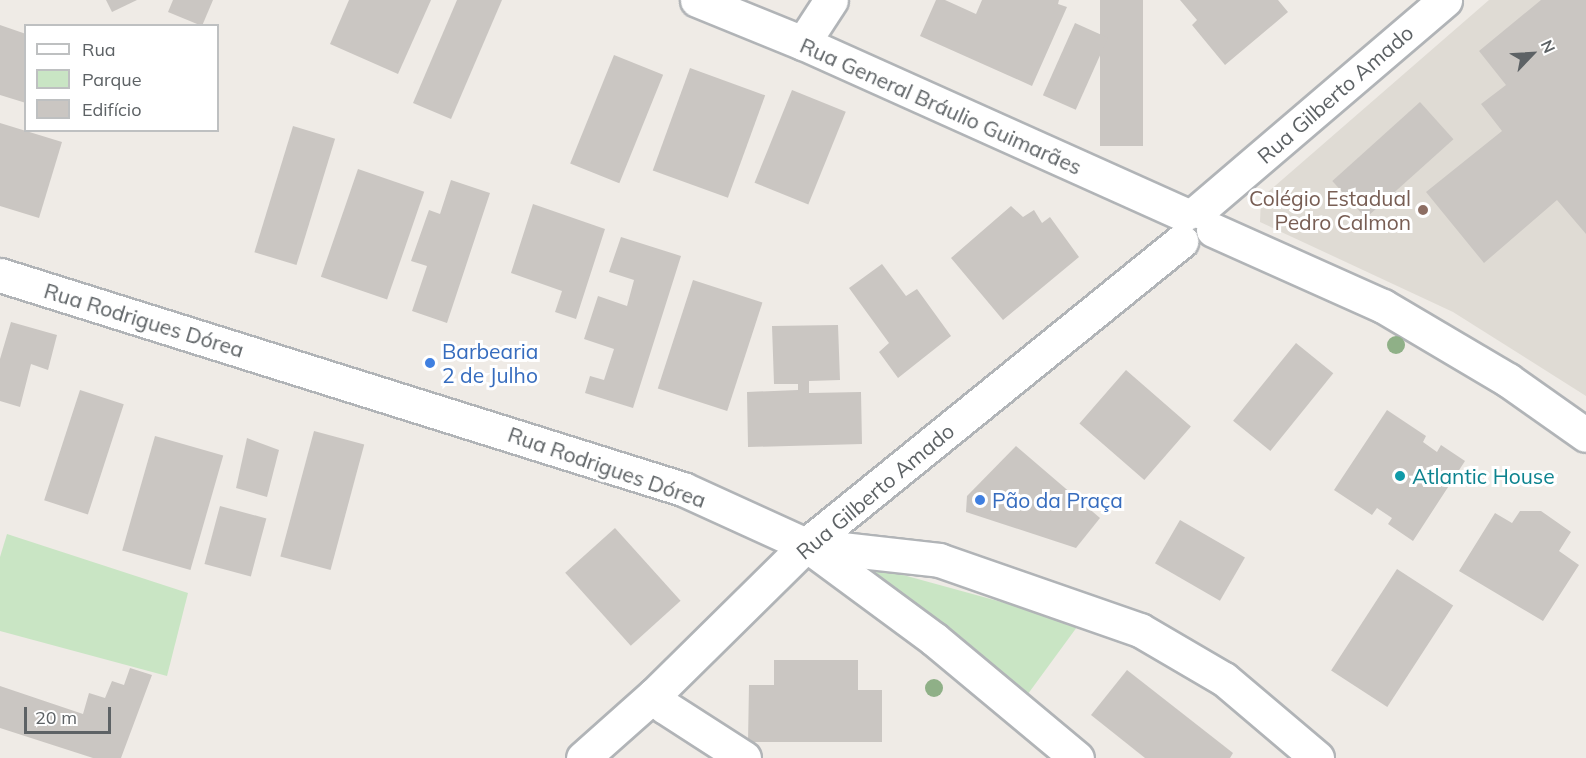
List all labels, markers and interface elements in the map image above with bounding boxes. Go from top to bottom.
street label: Rua Gilberto Amado [1252,20,1418,168]
legend [24,24,219,132]
north arrow [1502,24,1562,84]
street label: Rua General Bráulio Guimarães [796,32,1086,180]
text: N [1537,37,1560,56]
text: Rua [82,38,116,61]
text: Parque [82,68,141,91]
text: Edifício [82,98,141,121]
place label: Colégio Estadual Pedro Calmon [1249,185,1411,235]
marker: Colégio Estadual Pedro Calmon [1416,203,1430,217]
street label: Rua Rodrigues Dórea [41,278,247,362]
place label: Barbearia 2 de Julho [442,338,538,388]
marker: Barbearia 2 de Julho [423,356,437,370]
street label: Rua Gilberto Amado [791,418,959,564]
street label: Rua Rodrigues Dórea [505,421,709,513]
place label: Atlantic House [1412,463,1555,489]
marker: Atlantic House [1393,469,1407,483]
place label: Pão da Praça [992,487,1123,513]
marker: Pão da Praça [973,493,987,507]
scale bar [27,695,114,733]
text: 20 m [35,706,77,729]

